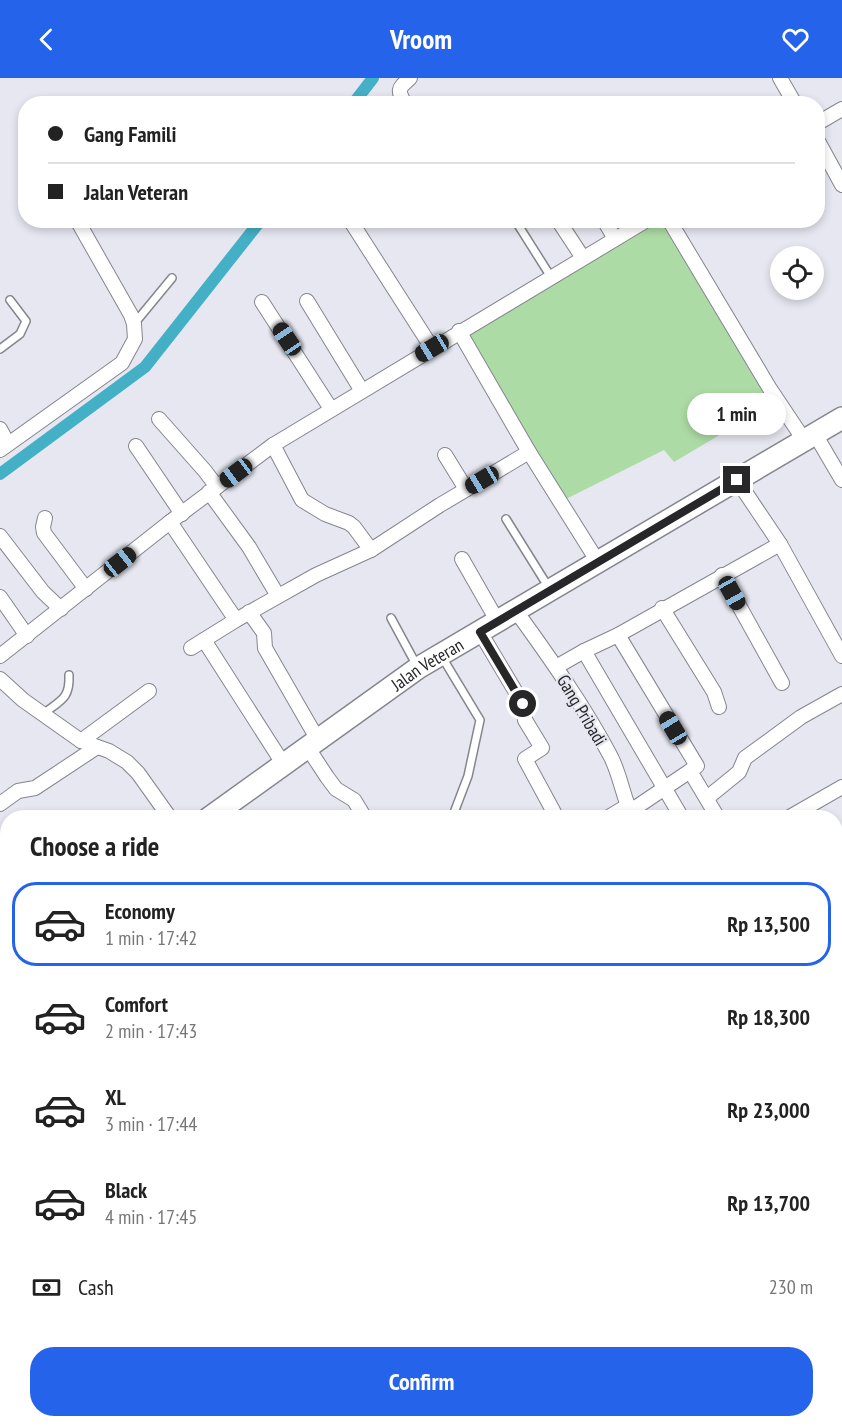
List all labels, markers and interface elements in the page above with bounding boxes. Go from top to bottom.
text: Vroom [390,22,452,56]
icon: back [30,23,63,56]
icon: heart [779,23,812,56]
text: Gang Famili [84,120,176,148]
text: Jalan Veteran [84,178,188,206]
map controls [770,246,824,300]
button: locate [770,246,824,300]
car [269,319,305,359]
car [412,331,452,365]
callout: 1 min [688,393,786,435]
text: 1 min [716,401,757,427]
car [216,455,256,491]
car [462,463,502,497]
route end [723,466,750,493]
car [100,544,140,580]
car [715,573,749,613]
street label: Jalan Veteran [385,632,467,696]
street label: Gang Pribadi [552,670,612,750]
route start [509,690,536,717]
car [656,708,690,748]
text: Choose a ride [30,829,159,863]
icon: car [33,897,87,951]
text: Economy [105,897,175,925]
text: Rp 13,500 [727,910,810,938]
text: 1 min · 17:42 [105,925,197,951]
icon: car [33,990,87,1044]
text: Comfort [105,990,168,1018]
text: Rp 18,300 [727,1003,810,1031]
text: 2 min · 17:43 [105,1018,197,1044]
icon: car [33,1083,87,1137]
text: XL [105,1083,126,1111]
text: Rp 23,000 [727,1096,810,1124]
text: 3 min · 17:44 [105,1111,197,1137]
icon: car [33,1176,87,1230]
text: Black [105,1176,147,1204]
text: Rp 13,700 [727,1189,810,1217]
text: 4 min · 17:45 [105,1204,197,1230]
icon: cash [30,1271,63,1304]
text: Cash [78,1273,114,1301]
text: 230 m [769,1274,813,1300]
button: Confirm [30,1347,813,1416]

